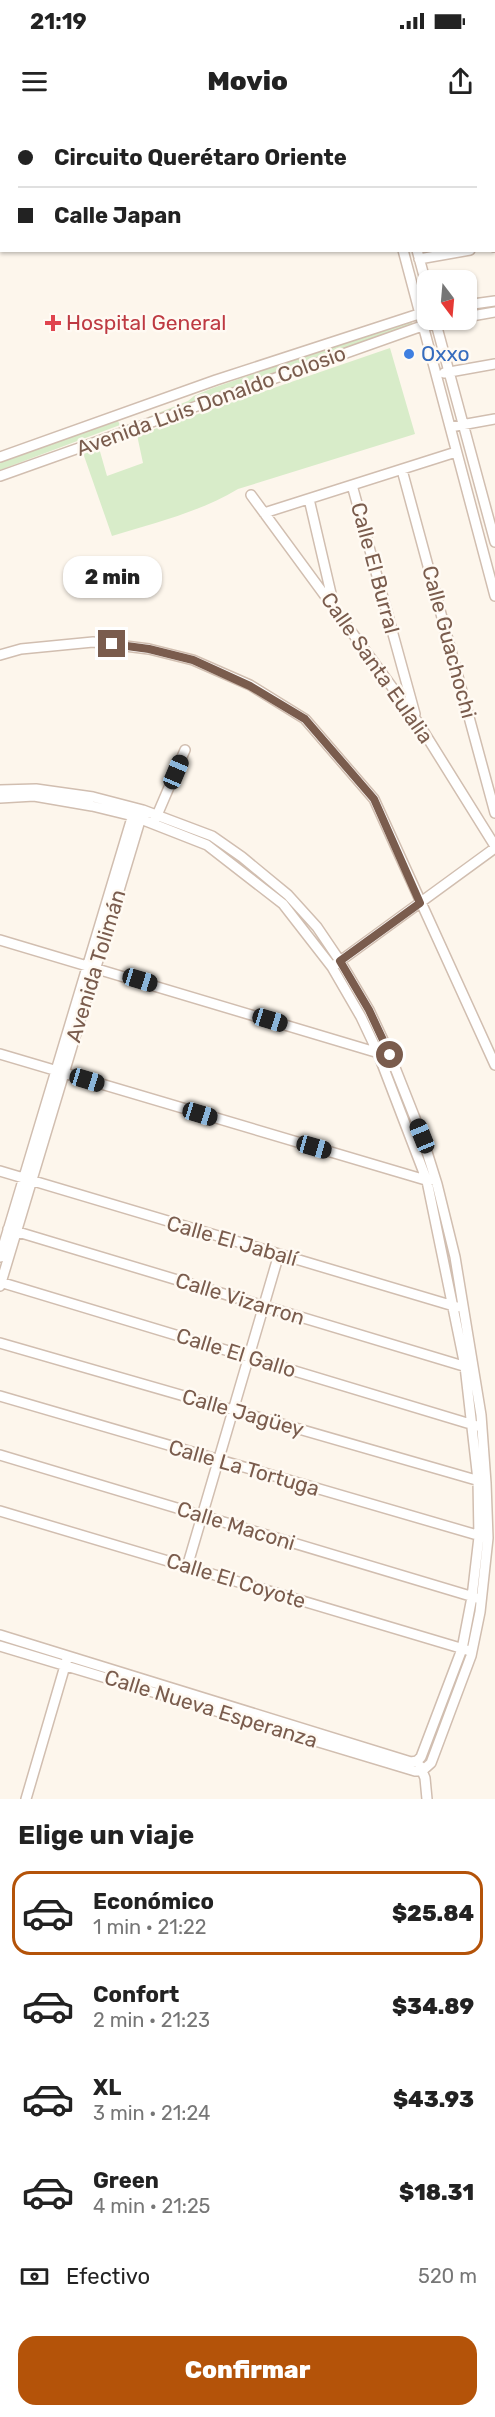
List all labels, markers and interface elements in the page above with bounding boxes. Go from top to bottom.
text: 21:19 [30,8,87,35]
icon: menu [18,65,51,98]
text: Movio [207,65,288,97]
icon: share [444,65,477,98]
text: Circuito Querétaro Oriente [54,144,347,171]
text: Calle Japan [54,202,181,229]
north arrow [417,270,477,330]
map controls [417,270,477,330]
place label: Hospital General [66,310,226,335]
marker: Hospital General [44,314,62,332]
street label: Avenida Luis Donaldo Colosio [73,340,349,461]
place label: Oxxo [421,341,470,366]
marker: Oxxo [402,347,416,361]
street label: Calle El Burral [346,500,405,636]
callout: 2 min [63,557,162,599]
street label: Calle Guachochi [417,563,482,721]
text: 2 min [85,565,140,589]
street label: Calle Santa Eulalia [316,587,439,748]
route end [98,630,125,657]
car [161,752,191,792]
street label: Avenida Tolimán [60,887,131,1045]
car [120,966,160,994]
car [250,1006,290,1034]
route start [376,1041,403,1068]
car [67,1066,107,1094]
car [180,1100,220,1128]
car [407,1116,437,1156]
car [294,1133,334,1161]
street label: Calle El Jabalí [164,1210,301,1271]
street label: Calle Vizarron [173,1267,308,1330]
street label: Calle El Gallo [173,1322,299,1383]
street label: Calle Jagüey [179,1383,307,1442]
street label: Calle La Tortuga [166,1434,323,1501]
street label: Calle Maconi [174,1496,298,1555]
street label: Calle El Coyote [163,1547,309,1614]
street label: Calle Nueva Esperanza [102,1664,321,1753]
text: Elige un viaje [18,1819,194,1851]
icon: car [21,1886,75,1940]
text: Económico [93,1888,214,1915]
text: $25.84 [392,1900,474,1927]
text: 1 min · 21:22 [93,1915,207,1939]
icon: car [21,1979,75,2033]
text: Confort [93,1981,179,2008]
text: $34.89 [392,1993,474,2020]
text: 2 min · 21:23 [93,2008,210,2032]
icon: car [21,2072,75,2126]
text: XL [93,2074,121,2101]
text: $43.93 [393,2086,474,2113]
text: 3 min · 21:24 [93,2101,210,2125]
icon: car [21,2165,75,2219]
text: Green [93,2167,159,2194]
text: $18.31 [399,2179,474,2206]
text: 4 min · 21:25 [93,2194,211,2218]
icon: cash [18,2260,51,2293]
text: Efectivo [66,2263,150,2290]
text: 520 m [418,2264,477,2288]
button: Confirmar [18,2336,477,2405]

